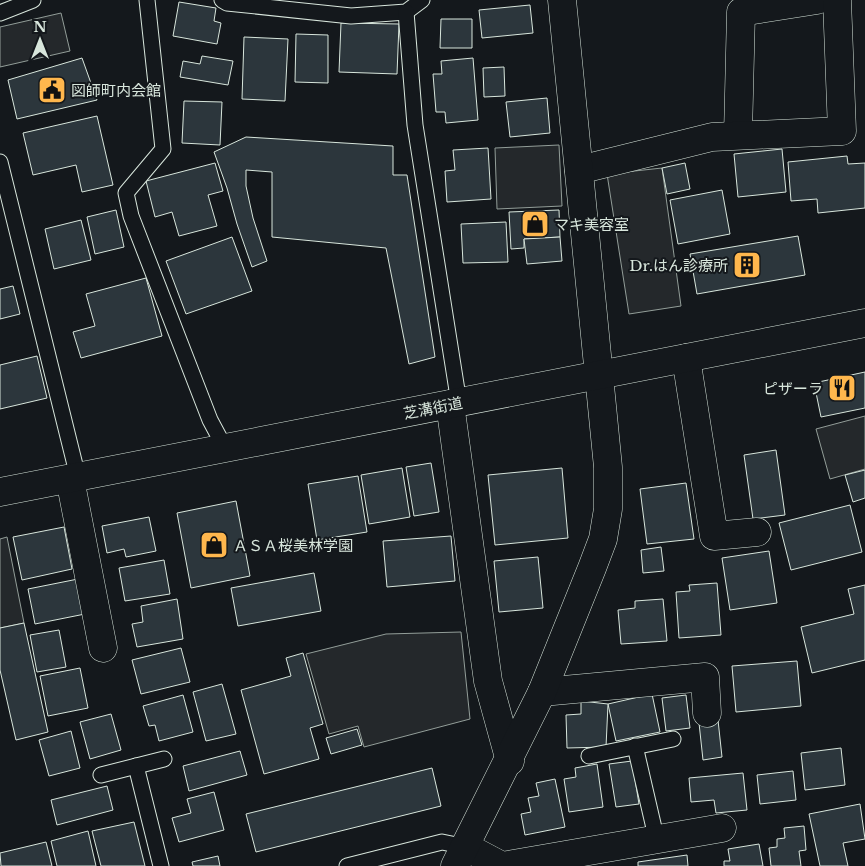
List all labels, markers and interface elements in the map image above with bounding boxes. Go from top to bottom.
north arrow [15,15,65,65]
text: N [33,18,47,36]
public building icon: 図師町内会館 [37,75,67,105]
place label: 図師町内会館 [71,81,161,100]
shop icon: マキ美容室 [520,209,550,239]
place label: マキ美容室 [554,215,629,234]
building icon: Dr.はん診療所 [732,250,762,280]
place label: Dr.はん診療所 [629,256,728,275]
restaurant icon: ピザーラ [827,373,857,403]
place label: ピザーラ [763,379,823,398]
street label: 芝溝街道 [402,393,464,423]
shop icon: ＡＳＡ桜美林学園 [199,530,229,560]
place label: ＡＳＡ桜美林学園 [233,536,353,555]

